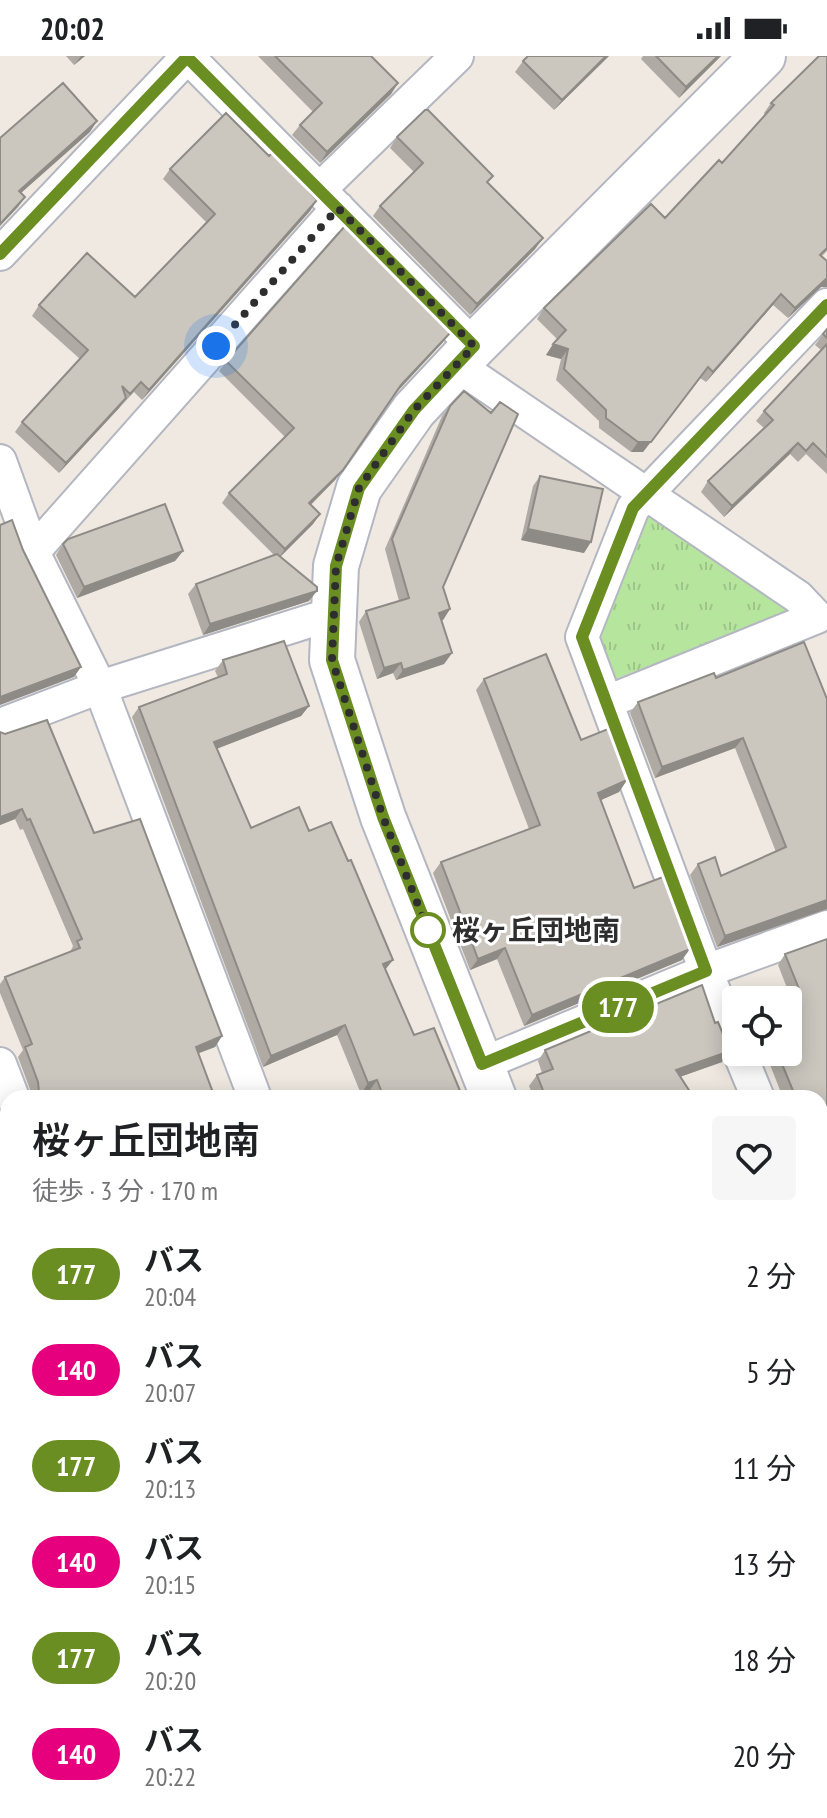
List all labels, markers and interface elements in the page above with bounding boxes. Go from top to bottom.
text: 20:02 [40,9,105,48]
your location [196,326,236,366]
place label: 桜ヶ丘団地南 [452,911,620,948]
marker: 桜ヶ丘団地南 [411,913,445,947]
line badge: 177 [572,981,664,1033]
map controls [722,986,802,1066]
button: locate [722,986,802,1066]
text: 177 [598,988,638,1025]
text: 桜ヶ丘団地南 [32,1115,260,1164]
button: heart [712,1116,796,1200]
text: 徒歩 · 3 分 · 170 m [32,1174,218,1207]
text: バス [144,1240,204,1279]
text: 177 [56,1255,96,1292]
text: 2 分 [746,1256,796,1295]
text: 20:04 [144,1280,196,1313]
text: バス [144,1336,204,1375]
text: 140 [56,1351,96,1388]
text: 5 分 [746,1352,796,1391]
text: 20:07 [144,1376,196,1409]
text: バス [144,1432,204,1471]
text: 177 [56,1447,96,1484]
text: 11 分 [733,1448,796,1487]
text: 20:13 [144,1472,196,1505]
text: バス [144,1528,204,1567]
text: 140 [56,1543,96,1580]
text: 13 分 [733,1544,796,1583]
text: 20:15 [144,1568,196,1601]
text: バス [144,1624,204,1663]
text: 177 [56,1639,96,1676]
text: 18 分 [733,1640,796,1679]
text: 20:20 [144,1664,196,1697]
text: バス [144,1720,204,1759]
text: 140 [56,1735,96,1772]
text: 20 分 [733,1736,796,1775]
text: 20:22 [144,1760,196,1793]

